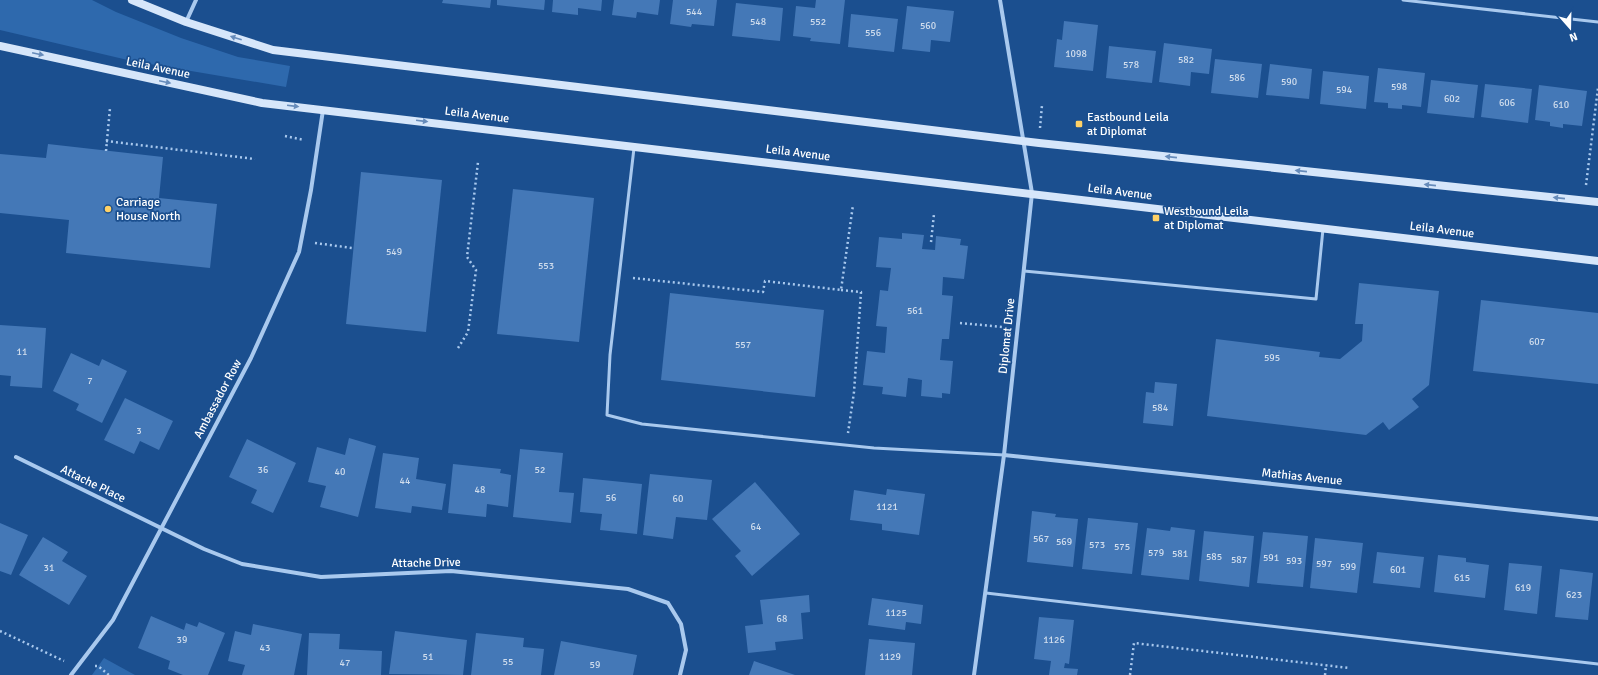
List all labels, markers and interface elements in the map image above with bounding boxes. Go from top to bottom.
house number: 544 [686,6,703,18]
north arrow [1550,8,1590,48]
house number: 548 [750,16,766,28]
house number: 552 [810,16,826,28]
house number: 560 [920,20,936,32]
house number: 556 [865,27,881,39]
text: N [1567,30,1579,44]
one-way arrow [230,35,242,41]
house number: 1098 [1065,48,1087,60]
one-way arrow [32,52,44,58]
street label: Leila Avenue [125,54,191,82]
house number: 582 [1178,54,1194,66]
house number: 578 [1123,59,1139,71]
house number: 586 [1229,72,1245,84]
house number: 590 [1281,76,1297,88]
one-way arrow [159,79,171,85]
house number: 598 [1391,81,1407,93]
house number: 594 [1336,84,1353,96]
house number: 602 [1444,93,1460,105]
house number: 606 [1499,97,1515,109]
house number: 610 [1553,99,1569,111]
one-way arrow [287,103,299,109]
street label: Leila Avenue [444,104,510,126]
place label: Eastbound Leila at Diplomat [1087,110,1169,139]
one-way arrow [416,118,428,124]
marker: Eastbound Leila at Diplomat [1074,119,1084,129]
street label: Leila Avenue [765,142,831,164]
one-way arrow [1165,154,1177,161]
one-way arrow [1295,168,1307,174]
street label: Leila Avenue [1087,181,1153,203]
one-way arrow [1424,181,1436,188]
place label: Carriage House North [116,195,181,224]
one-way arrow [1553,195,1565,201]
marker: Carriage House North [103,204,113,214]
place label: Westbound Leila at Diplomat [1164,204,1249,233]
marker: Westbound Leila at Diplomat [1151,213,1161,223]
street label: Leila Avenue [1409,219,1475,241]
house number: 549 [386,246,402,258]
house number: 553 [538,260,554,272]
street label: Diplomat Drive [996,297,1018,375]
house number: 561 [907,305,923,317]
house number: 607 [1529,336,1545,348]
house number: 557 [735,339,751,351]
house number: 11 [17,346,27,358]
house number: 595 [1264,352,1280,364]
street label: Ambassador Row [191,357,245,441]
house number: 7 [87,375,93,387]
house number: 584 [1152,402,1169,414]
house number: 3 [136,425,142,437]
street label: Attache Place [58,462,128,506]
house number: 36 [258,464,268,476]
house number: 52 [535,464,545,476]
street label: Mathias Avenue [1261,465,1343,489]
house number: 40 [335,466,345,478]
house number: 44 [400,475,411,487]
house number: 48 [475,484,485,496]
house number: 56 [606,492,616,504]
house number: 60 [673,493,683,505]
house number: 1121 [876,501,898,513]
house number: 64 [751,521,762,533]
house number: 567 [1033,533,1049,545]
house number: 569 [1056,536,1072,548]
house number: 573 [1089,539,1105,551]
house number: 575 [1114,541,1130,553]
house number: 579 [1148,547,1164,559]
house number: 581 [1172,548,1188,560]
house number: 585 [1206,551,1222,563]
house number: 591 [1263,552,1279,564]
house number: 587 [1231,554,1247,566]
street label: Attache Drive [391,555,461,571]
house number: 593 [1286,555,1302,567]
house number: 597 [1316,558,1332,570]
house number: 599 [1340,561,1356,573]
house number: 31 [44,562,54,574]
house number: 601 [1390,564,1406,576]
house number: 615 [1454,572,1470,584]
house number: 619 [1515,582,1531,594]
house number: 623 [1566,589,1582,601]
house number: 1125 [885,607,907,619]
house number: 68 [777,613,787,625]
house number: 39 [177,634,187,646]
house number: 1126 [1043,634,1065,646]
house number: 43 [260,642,270,654]
house number: 51 [423,651,433,663]
house number: 1129 [879,651,901,663]
house number: 55 [503,656,513,668]
house number: 47 [340,657,350,669]
house number: 59 [590,659,600,671]

